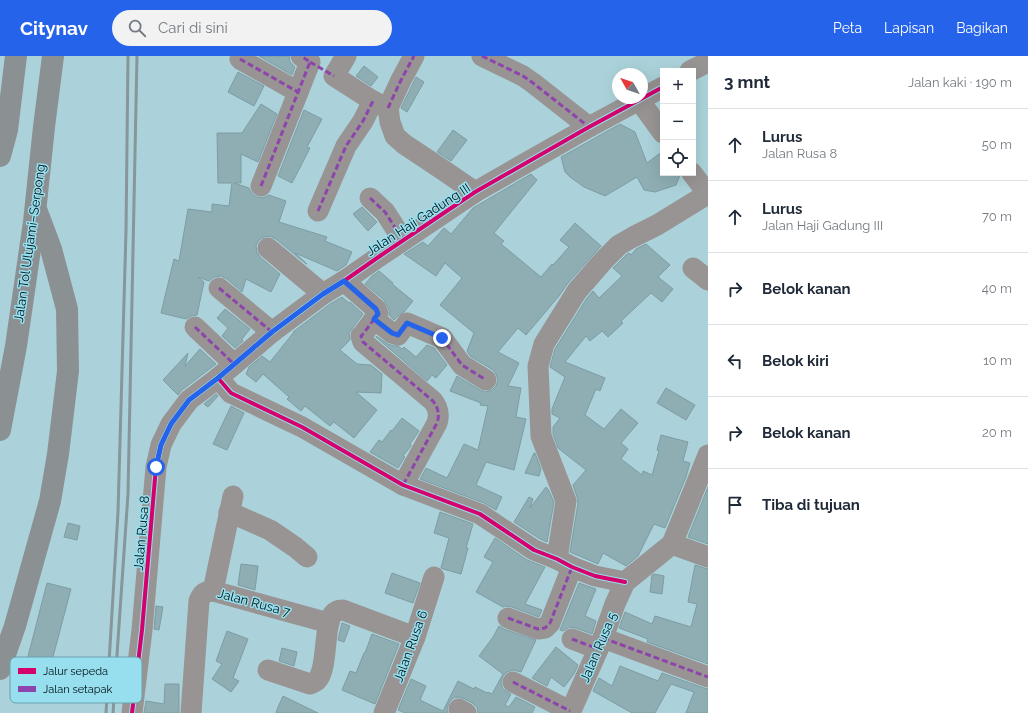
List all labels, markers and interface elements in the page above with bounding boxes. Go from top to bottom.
search box [112,10,392,46]
text: Citynav [20,17,88,39]
icon: search [126,17,148,39]
text: Cari di sini [158,19,228,37]
text: Peta [833,20,862,36]
text: Lapisan [884,20,934,36]
text: Bagikan [956,20,1008,36]
north arrow [612,68,648,104]
map controls [660,68,696,176]
button: + [660,68,696,104]
text: 3 mnt [724,72,770,92]
text: Jalan kaki · 190 m [908,75,1012,90]
button: − [660,104,696,140]
text: Lurus [762,128,803,146]
icon: ahead [724,134,746,156]
text: 50 m [982,137,1012,152]
button: locate [660,140,696,176]
text: Jalan Rusa 8 [762,146,837,161]
street label: Jalan Tol Ulujami–Serpong [11,163,48,323]
street label: Jalan Haji Gadung III [363,180,473,259]
text: Lurus [762,200,803,218]
icon: ahead [724,206,746,228]
text: 70 m [982,209,1012,224]
text: Jalan Haji Gadung III [762,218,883,233]
icon: right [724,278,746,300]
text: Belok kanan [762,280,851,298]
text: 40 m [982,281,1012,296]
route end [433,329,451,347]
icon: left [724,350,746,372]
text: Belok kiri [762,352,829,370]
text: 10 m [983,353,1012,368]
icon: right [724,422,746,444]
text: Belok kanan [762,424,851,442]
text: 20 m [982,425,1012,440]
route start [147,458,165,476]
icon: arrive [724,494,746,516]
street label: Jalan Rusa 8 [131,495,152,571]
text: Tiba di tujuan [762,496,860,514]
street label: Jalan Rusa 7 [216,586,292,619]
street label: Jalan Rusa 6 [391,608,430,684]
street label: Jalan Rusa 5 [577,610,620,684]
legend [10,657,142,703]
text: Jalur sepeda [43,665,108,678]
text: Jalan setapak [43,683,113,696]

